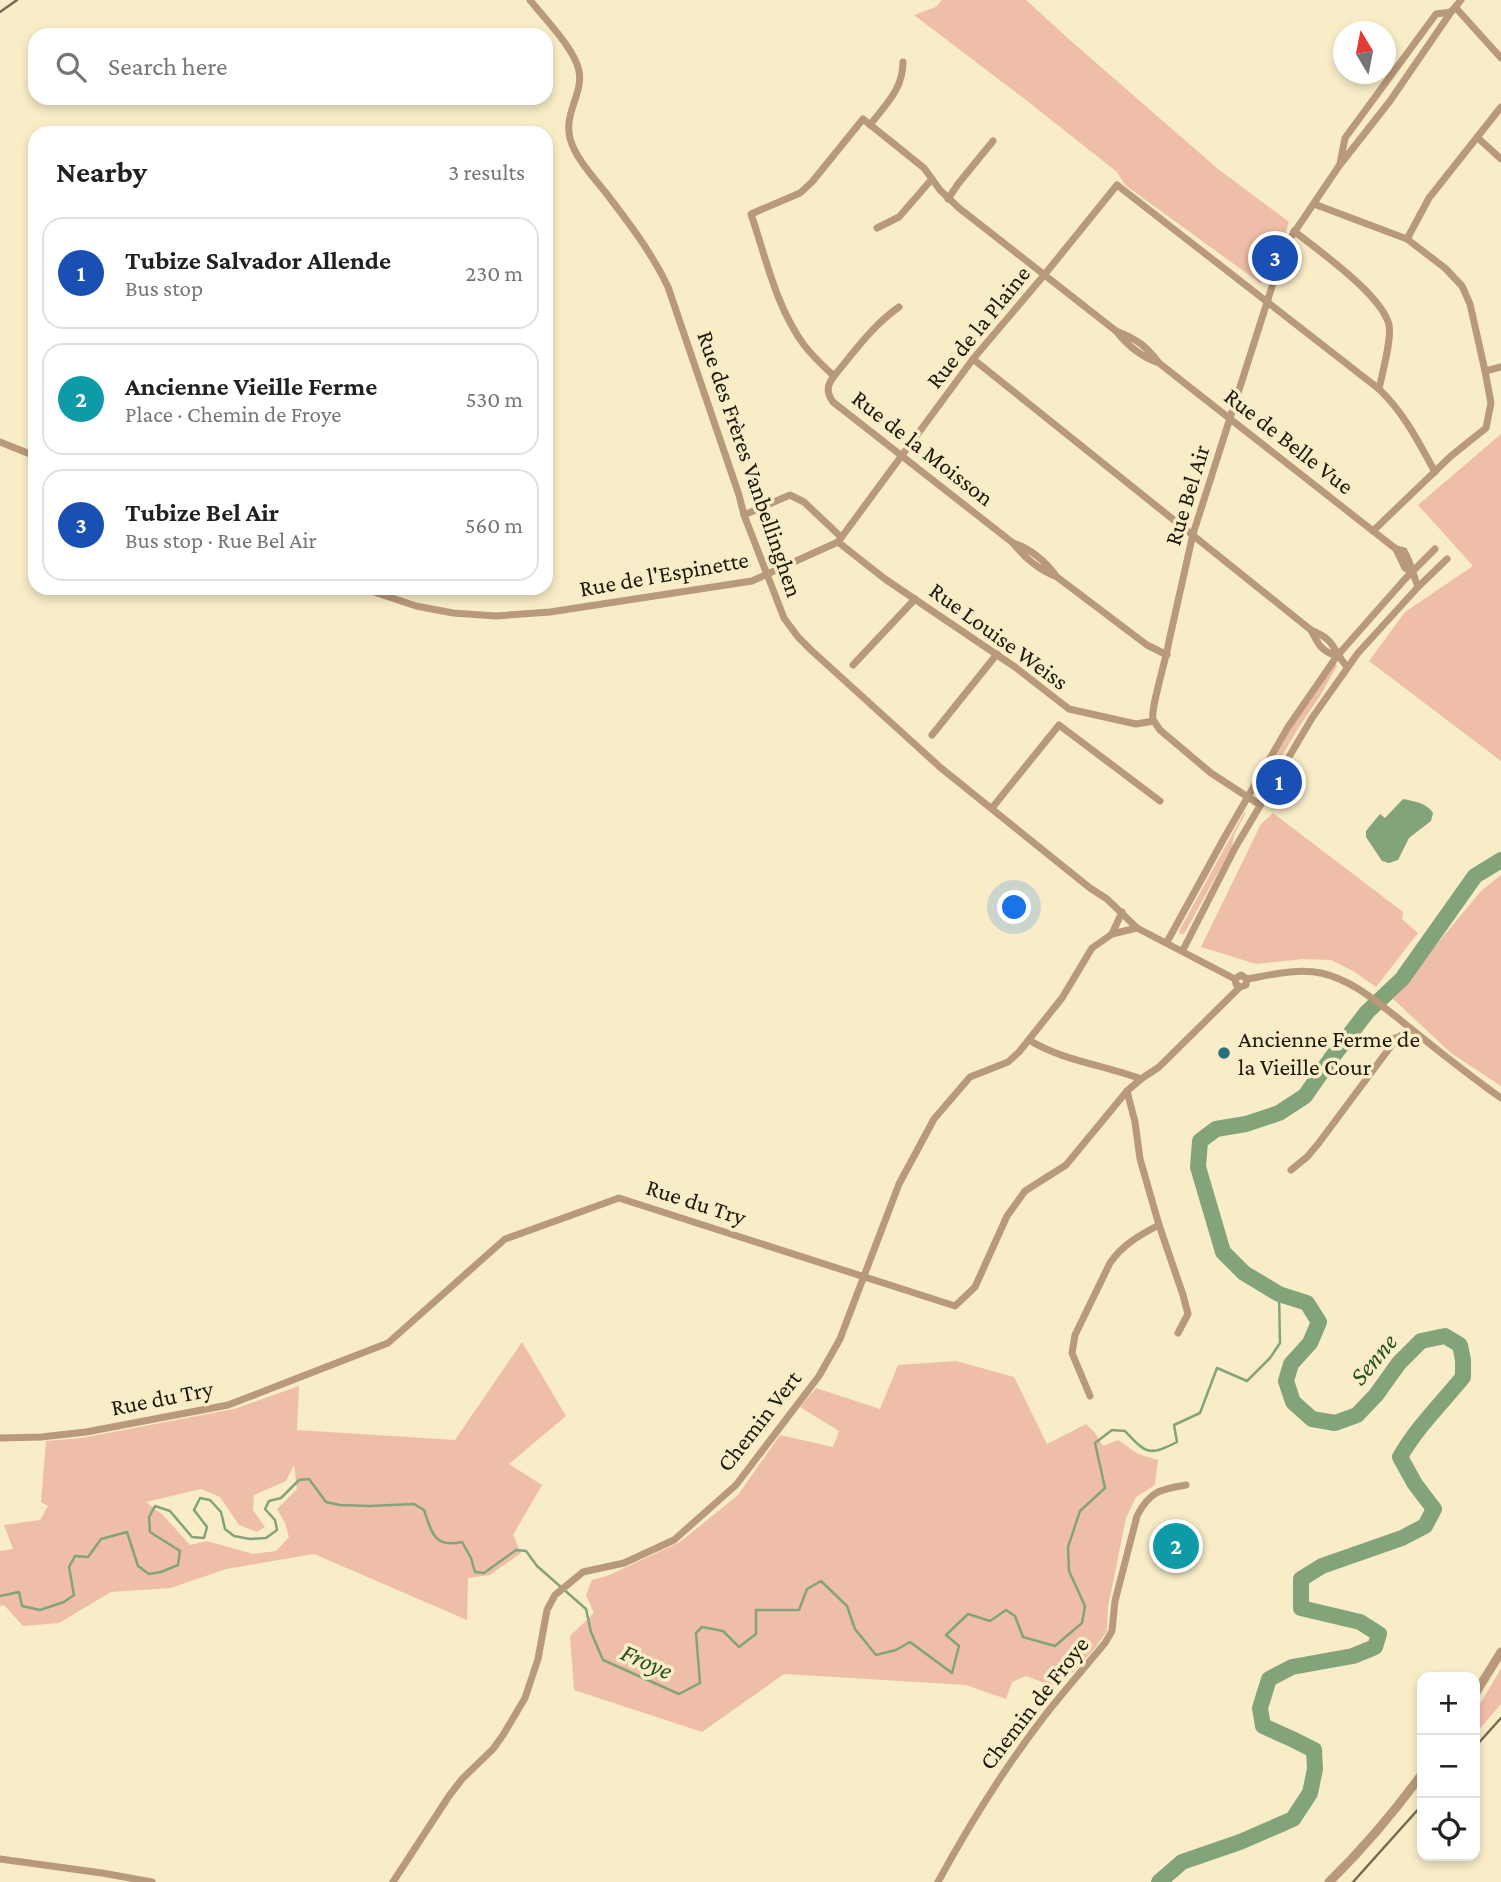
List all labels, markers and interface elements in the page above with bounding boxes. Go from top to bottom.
north arrow [1333,21,1396,84]
search box [28,28,553,105]
icon: search [52,48,90,86]
text: Search here [108,52,227,81]
text: Nearby [56,155,147,188]
text: 3 results [448,159,525,185]
pin: 3 [1252,232,1298,284]
text: Tubize Salvador Allende [125,246,391,275]
text: 1 [77,260,85,286]
text: 230 m [465,260,523,286]
street label: Rue de la Plaine [920,260,1035,393]
text: Bus stop [125,275,203,301]
street label: Rue des Frères Vanbellinghen [692,327,809,601]
text: Ancienne Vieille Ferme [125,372,377,401]
street label: Rue de Belle Vue [1219,382,1359,499]
street label: Rue de la Moisson [847,384,1000,511]
text: 2 [75,386,87,412]
text: 530 m [466,386,523,412]
text: Place · Chemin de Froye [125,401,341,427]
street label: Rue Bel Air [1158,441,1215,548]
text: Tubize Bel Air [125,498,279,527]
text: 3 [75,512,87,538]
text: 560 m [465,512,523,538]
text: Bus stop · Rue Bel Air [125,527,317,553]
street label: Rue de l'Espinette [577,545,751,602]
street label: Rue Louise Weiss [925,576,1074,695]
pin: 1 [1256,756,1302,808]
your location [997,890,1031,924]
place label: Ancienne Ferme de la Vieille Cour [1238,1025,1420,1080]
marker: Ancienne Ferme de la Vieille Cour [1216,1045,1232,1061]
street label: Rue du Try [643,1173,750,1231]
water label: Senne [1344,1328,1403,1391]
street label: Chemin Vert [711,1364,807,1476]
street label: Rue du Try [109,1374,216,1421]
pin: 2 [1153,1520,1199,1572]
street label: Chemin de Froye [973,1631,1094,1775]
water label: Froye [617,1637,677,1686]
map controls [1417,1672,1480,1861]
button: + [1417,1672,1480,1735]
button: − [1417,1735,1480,1798]
button: locate [1417,1798,1480,1861]

